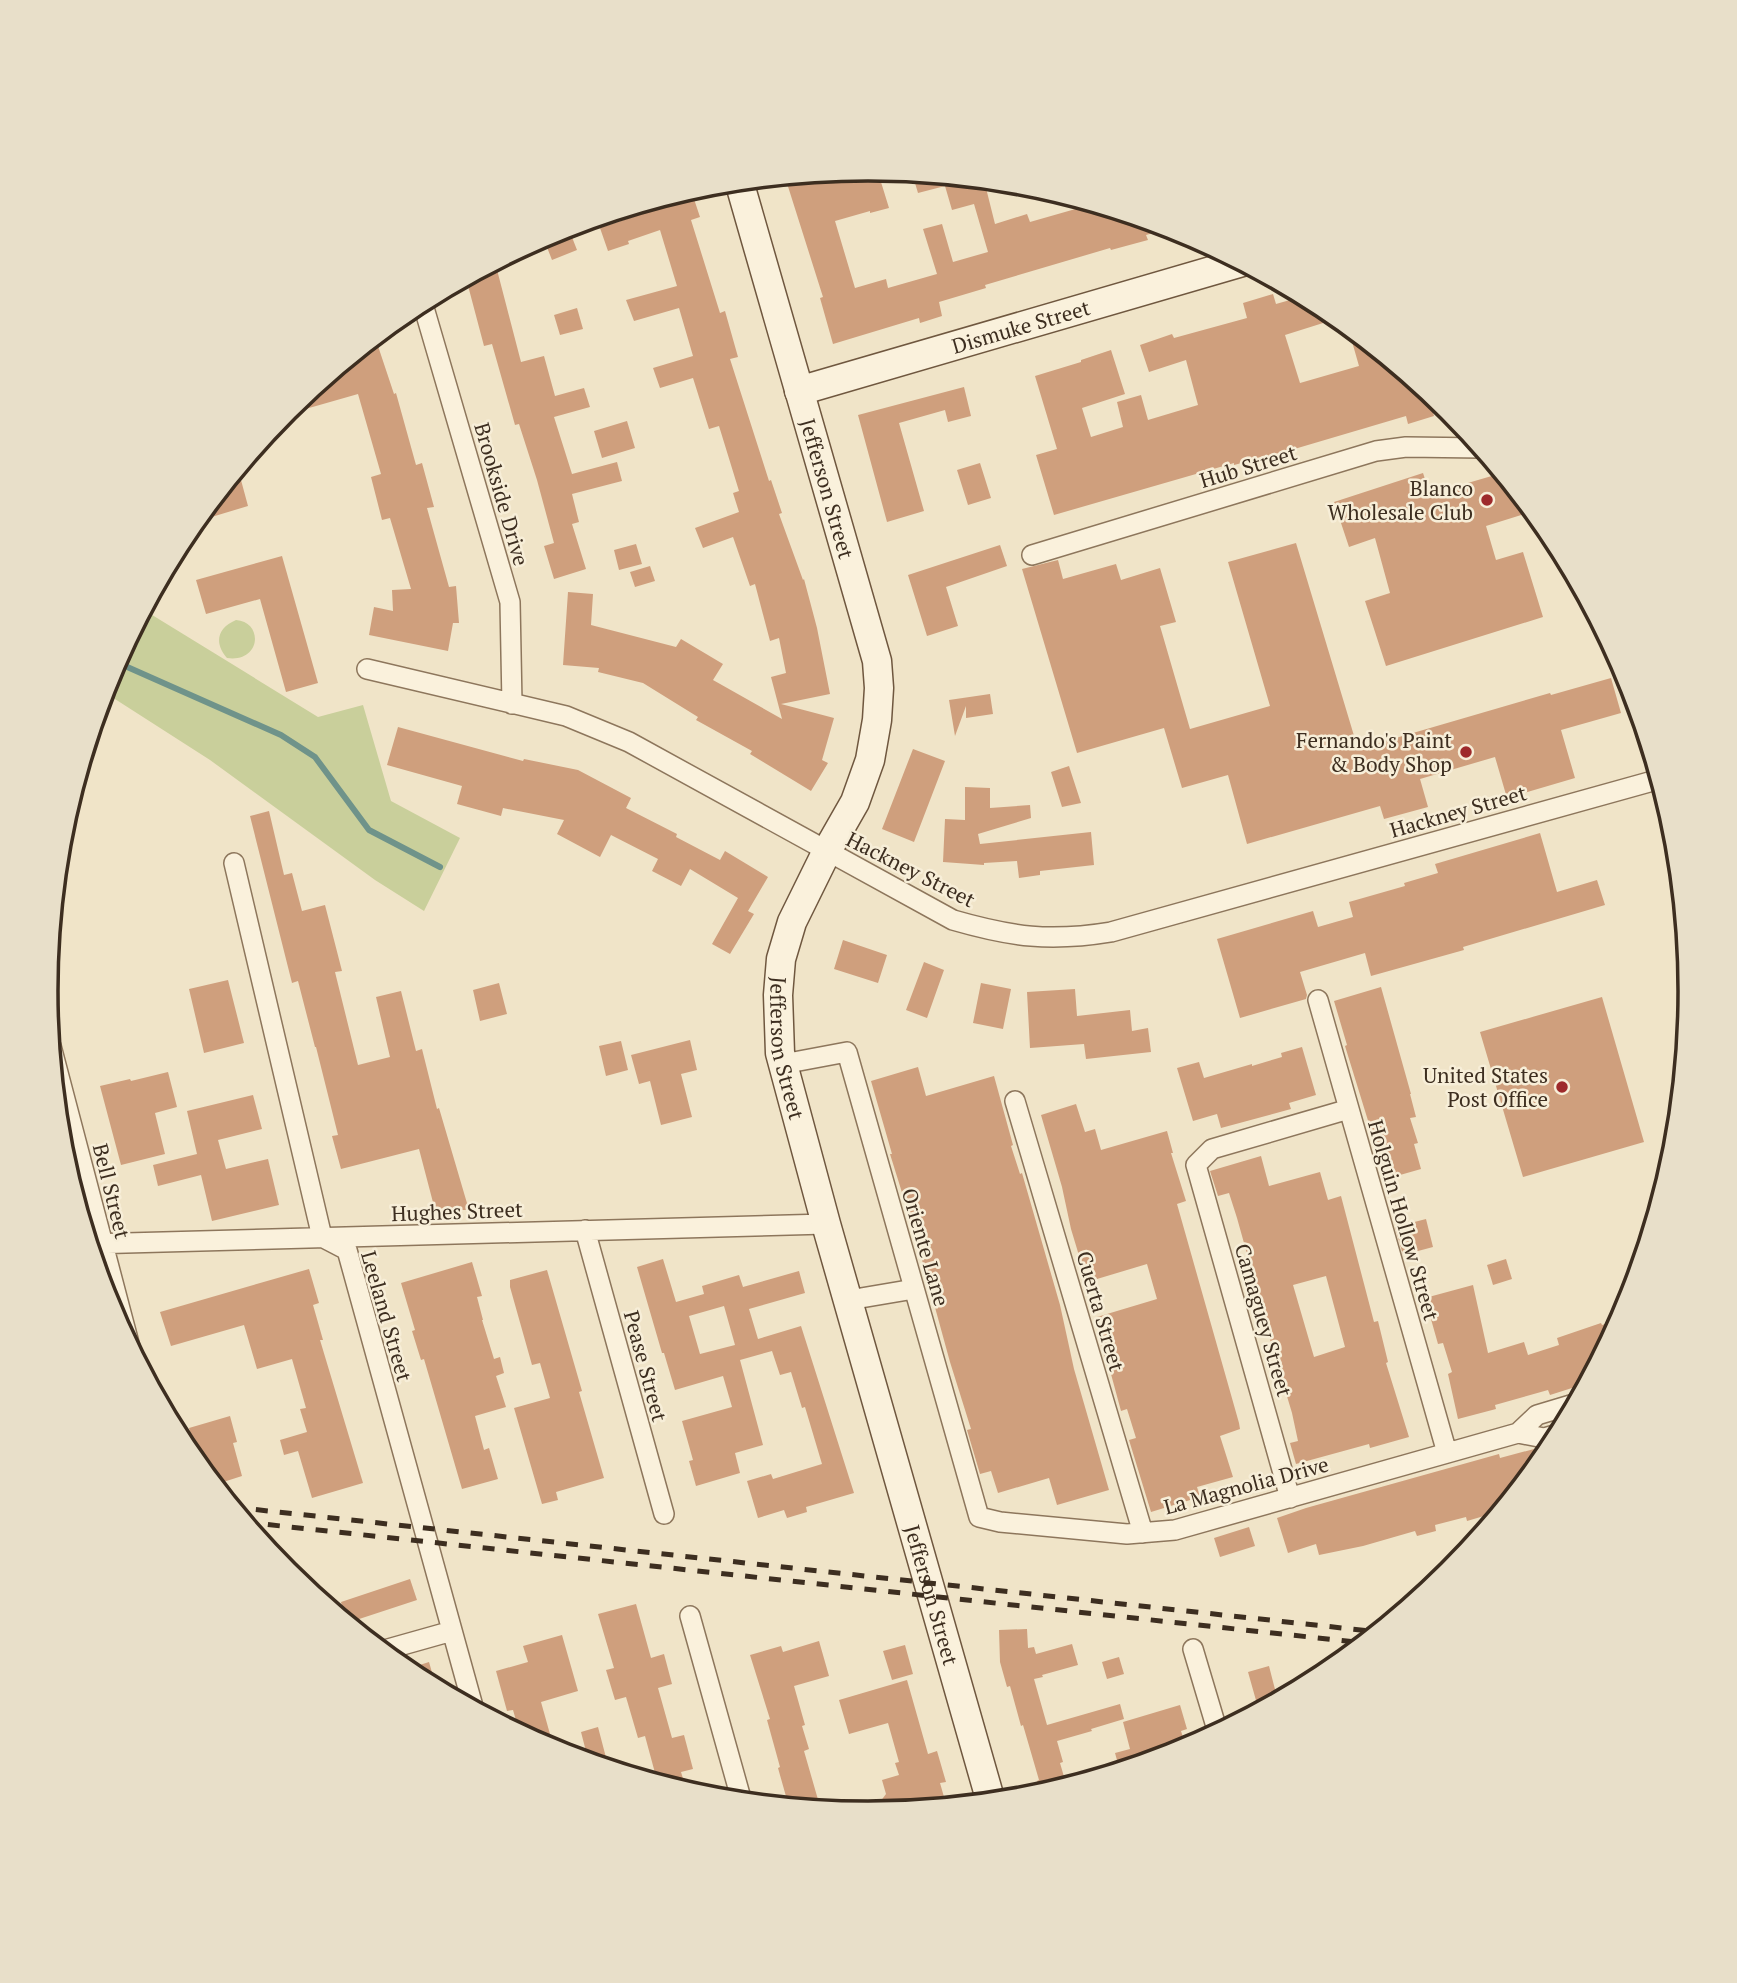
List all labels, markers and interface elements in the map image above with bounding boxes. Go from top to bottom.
street label: Dismuke Street [948,293,1093,360]
street label: Jefferson Street [794,415,861,562]
street label: Brookside Drive [468,419,536,569]
street label: Hub Street [1196,438,1300,494]
place label: Blanco Wholesale Club [1328,474,1473,526]
marker: Blanco Wholesale Club [1479,492,1495,508]
place label: Fernando's Paint & Body Shop [1296,726,1452,778]
marker: Fernando's Paint & Body Shop [1458,744,1474,760]
street label: Hackney Street [1386,778,1530,844]
street label: Hackney Street [842,825,980,914]
street label: Jefferson Street [764,975,811,1123]
place label: United States Post Office [1423,1061,1548,1113]
marker: United States Post Office [1554,1079,1570,1095]
street label: Holguin Hollow Street [1362,1116,1446,1324]
street label: Bell Street [87,1140,137,1242]
street label: Oriente Lane [896,1185,956,1309]
street label: Hughes Street [391,1195,523,1227]
street label: Camaguey Street [1229,1240,1299,1400]
street label: Leeland Street [355,1247,419,1385]
street label: Cuerta Street [1070,1248,1132,1375]
street label: Pease Street [618,1307,674,1425]
street label: La Magnolia Drive [1160,1450,1332,1520]
street label: Jefferson Street [899,1521,965,1669]

